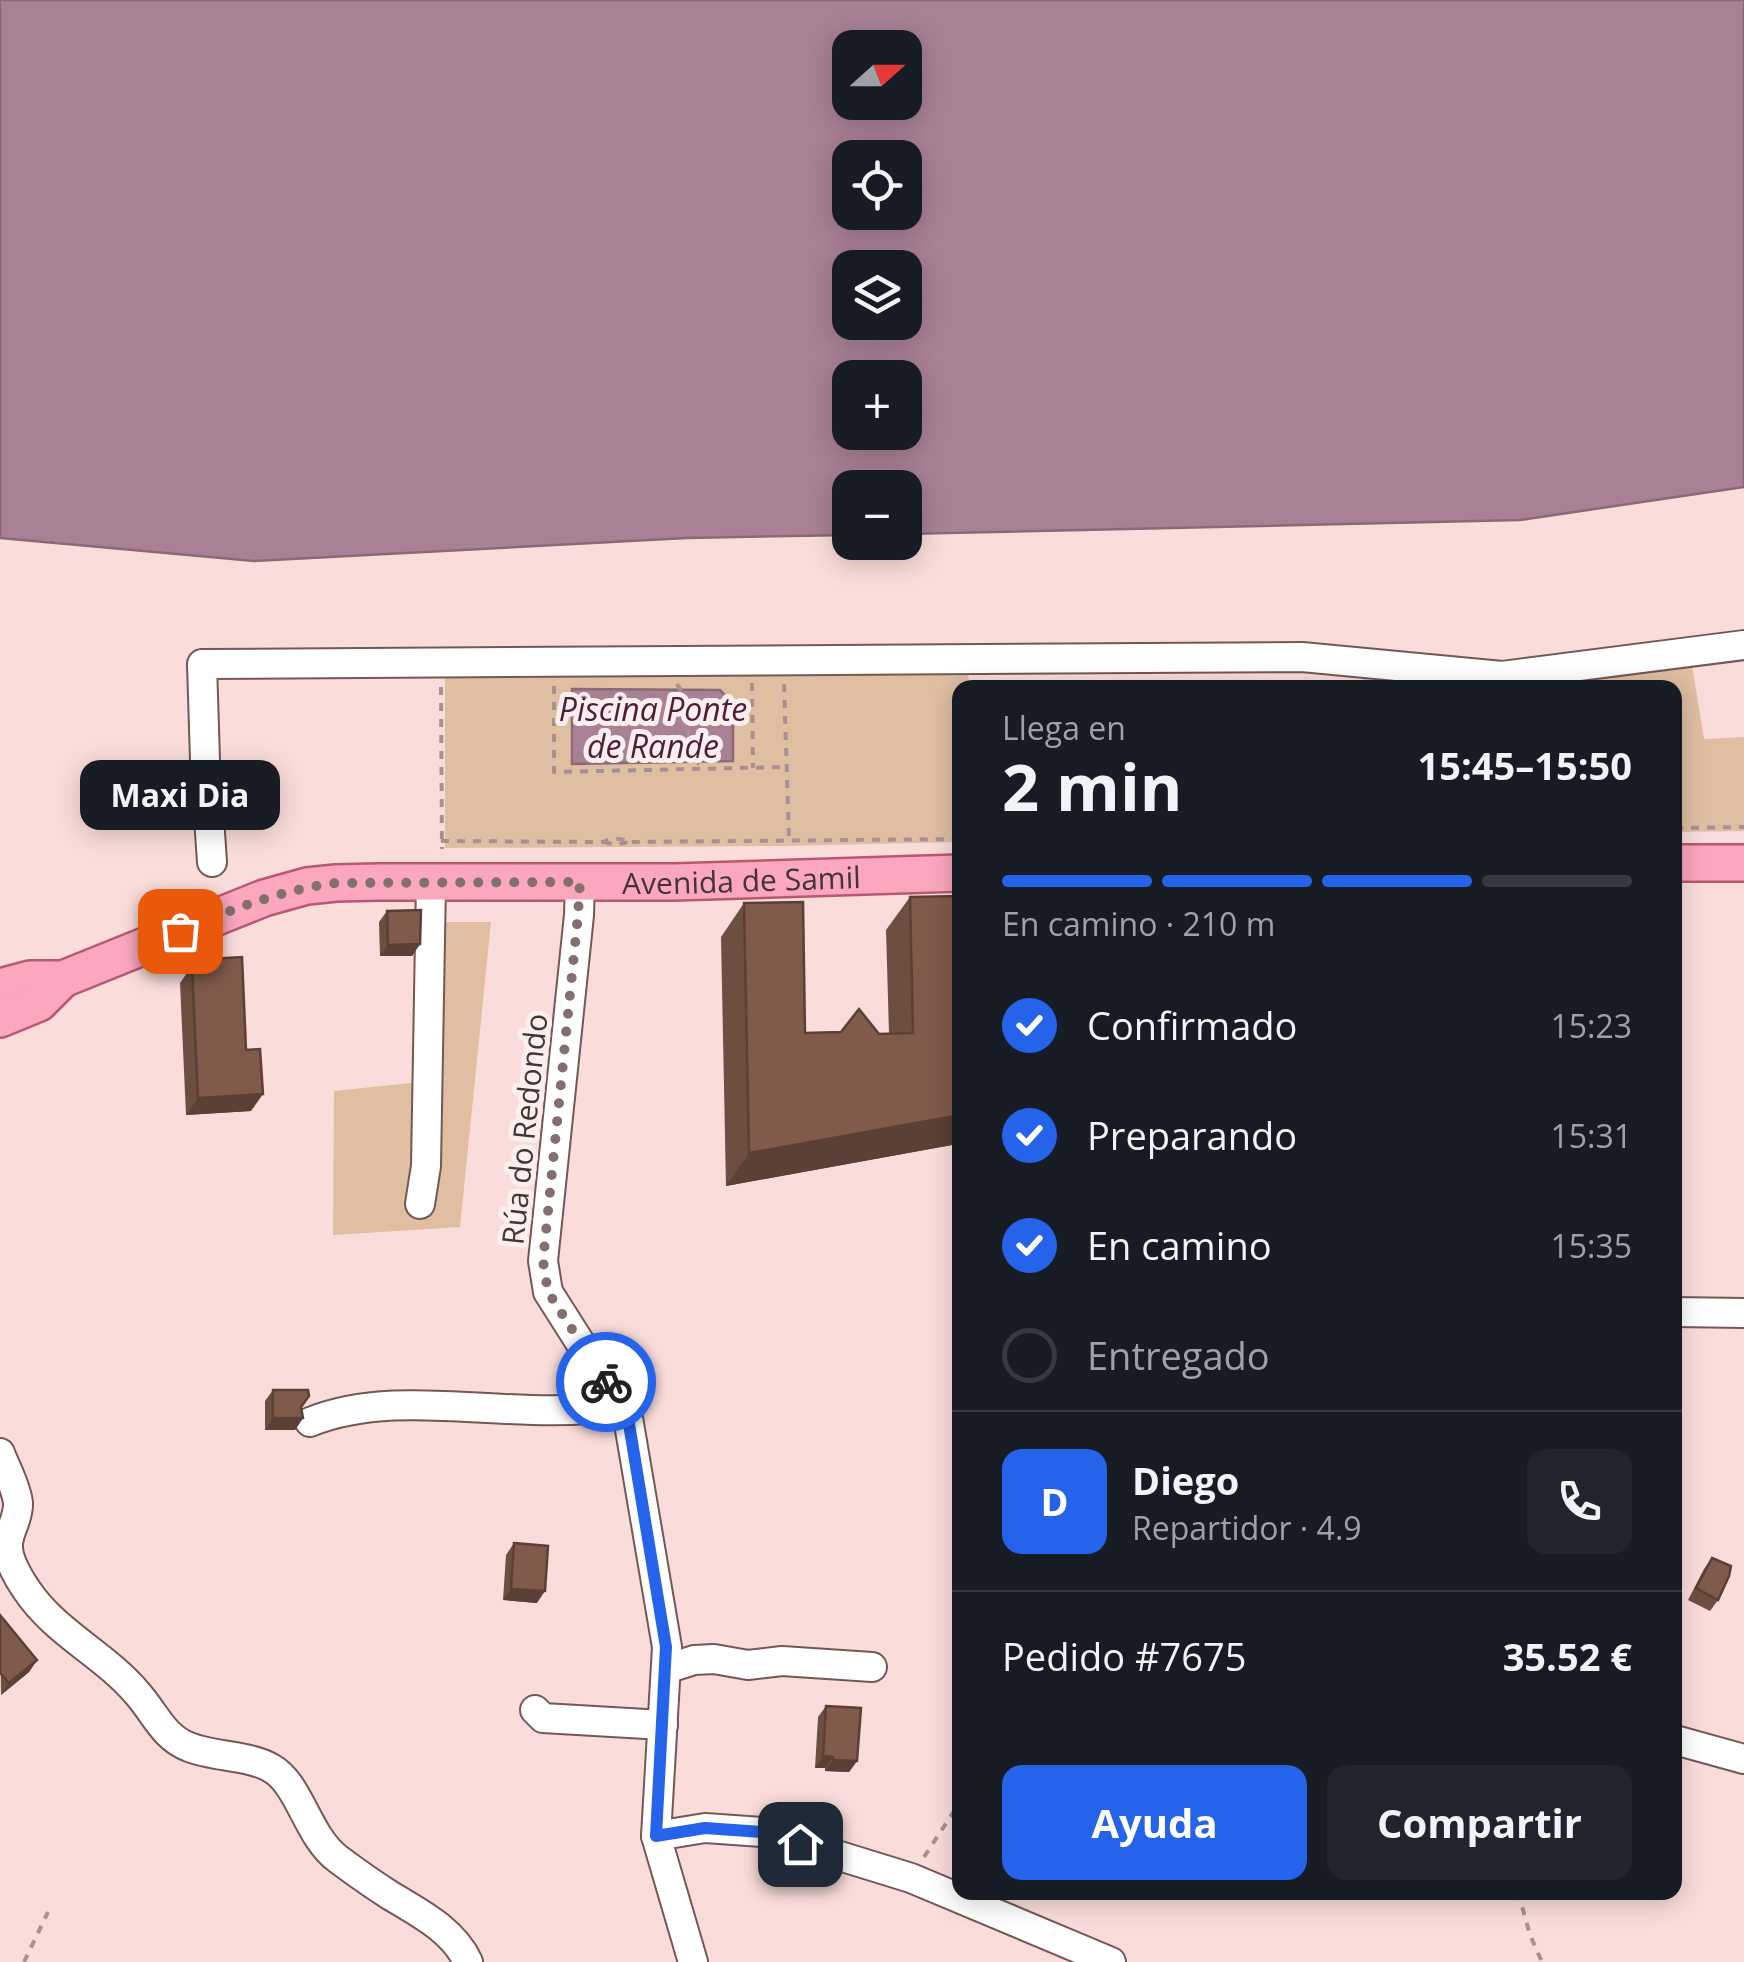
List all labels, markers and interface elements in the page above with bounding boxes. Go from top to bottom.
north arrow [832,30,922,120]
map controls [832,30,922,560]
button: locate [832,140,922,230]
button: layers [832,250,922,340]
button: + [832,360,922,450]
button: − [832,470,922,560]
water label: Piscina Ponte de Rande [559,687,747,767]
text: Llega en [1002,706,1126,749]
text: 15:45–15:50 [1418,739,1632,791]
text: 2 min [1002,742,1182,830]
callout: Maxi Dia [80,761,280,831]
text: Maxi Dia [111,773,249,816]
street label: Avenida de Samil [622,856,861,903]
pin [138,889,223,974]
text: En camino · 210 m [1002,902,1275,945]
icon: bag [153,904,208,959]
icon: check [1002,998,1057,1053]
text: Confirmado [1087,999,1297,1051]
text: 15:23 [1550,1004,1632,1047]
street label: Rúa do Redondo [491,1011,557,1247]
icon: check [1002,1108,1057,1163]
text: Preparando [1087,1109,1297,1161]
text: 15:31 [1550,1114,1632,1157]
icon: check [1002,1218,1057,1273]
text: En camino [1087,1219,1272,1271]
text: 15:35 [1550,1224,1632,1267]
text: Entregado [1087,1329,1270,1381]
courier [556,1332,656,1432]
icon: bike [579,1355,634,1410]
button: phone [1527,1449,1632,1554]
text: Diego [1132,1454,1239,1506]
text: D [1040,1475,1069,1527]
text: Repartidor · 4.9 [1132,1506,1362,1549]
text: Pedido #7675 [1002,1630,1246,1682]
text: 35.52 € [1503,1630,1632,1682]
button: Ayuda [1002,1765,1307,1880]
button: Compartir [1327,1765,1632,1880]
pin [758,1802,843,1887]
icon: home [773,1817,828,1872]

